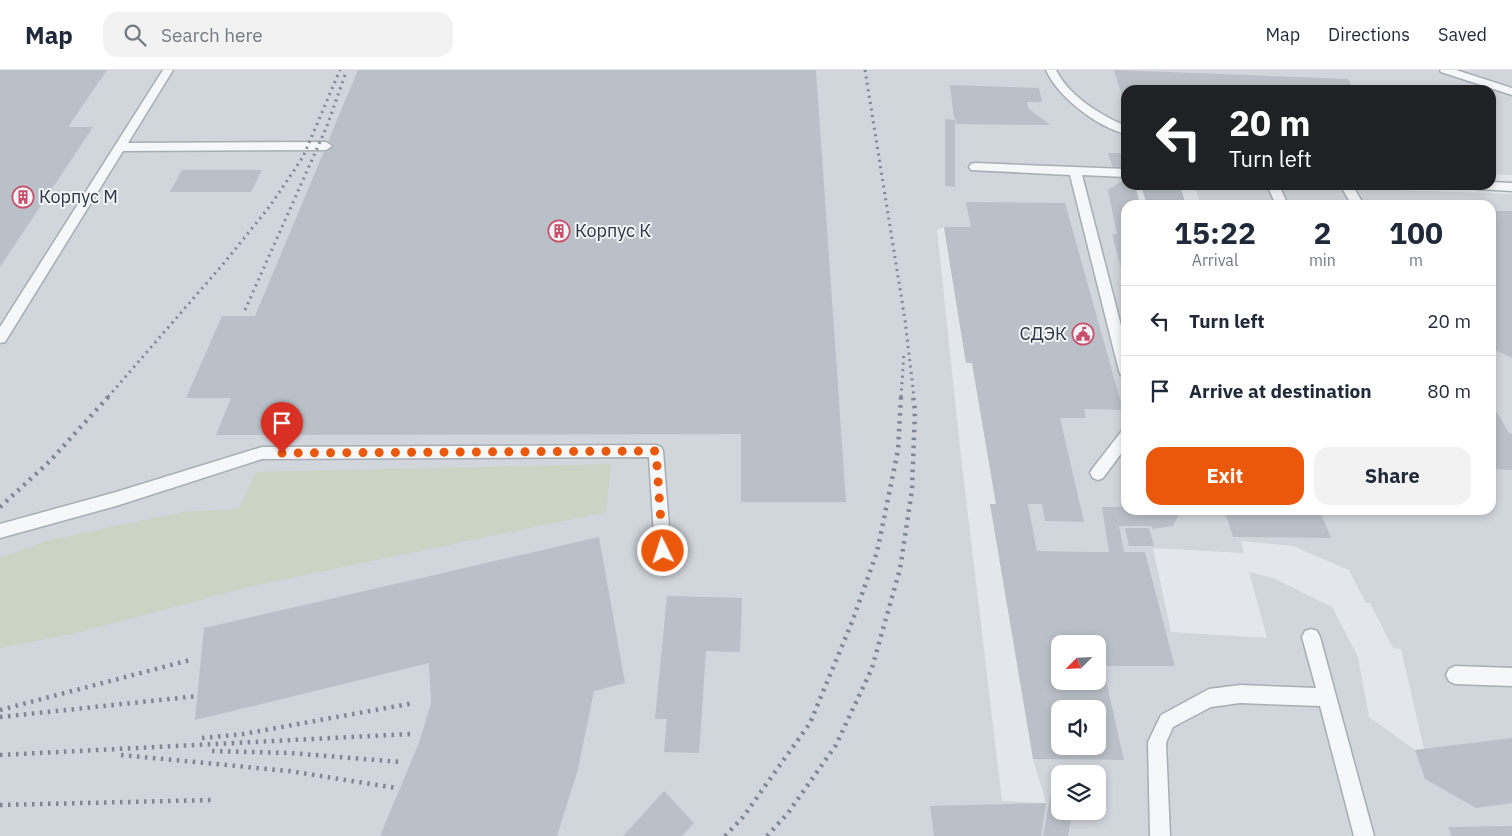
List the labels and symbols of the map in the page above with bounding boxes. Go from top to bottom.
building icon: Корпус М [11,185,35,209]
place label: Корпус М [39,185,118,208]
building icon: Корпус К [547,219,571,243]
place label: Корпус К [575,219,651,242]
place label: СДЭК [1020,322,1067,345]
public building icon: СДЭК [1071,322,1095,346]
pin [261,402,303,453]
position arrow [636,524,688,576]
north arrow [1051,635,1106,690]

